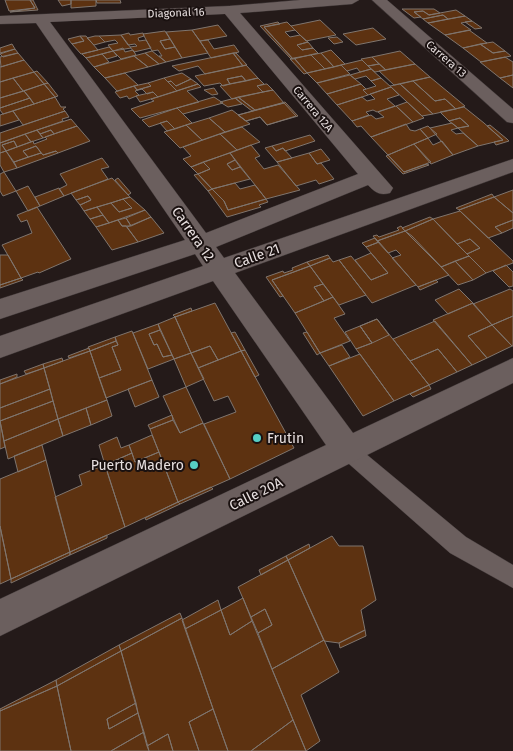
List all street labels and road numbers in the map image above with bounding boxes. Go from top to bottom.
street label: Diagonal 16 [147,6,205,20]
street label: Carrera 13 [423,38,469,80]
street label: Carrera 12A [290,84,336,135]
street label: Carrera 12 [168,203,218,265]
street label: Calle 21 [232,240,282,272]
street label: Calle 20A [226,474,286,514]

